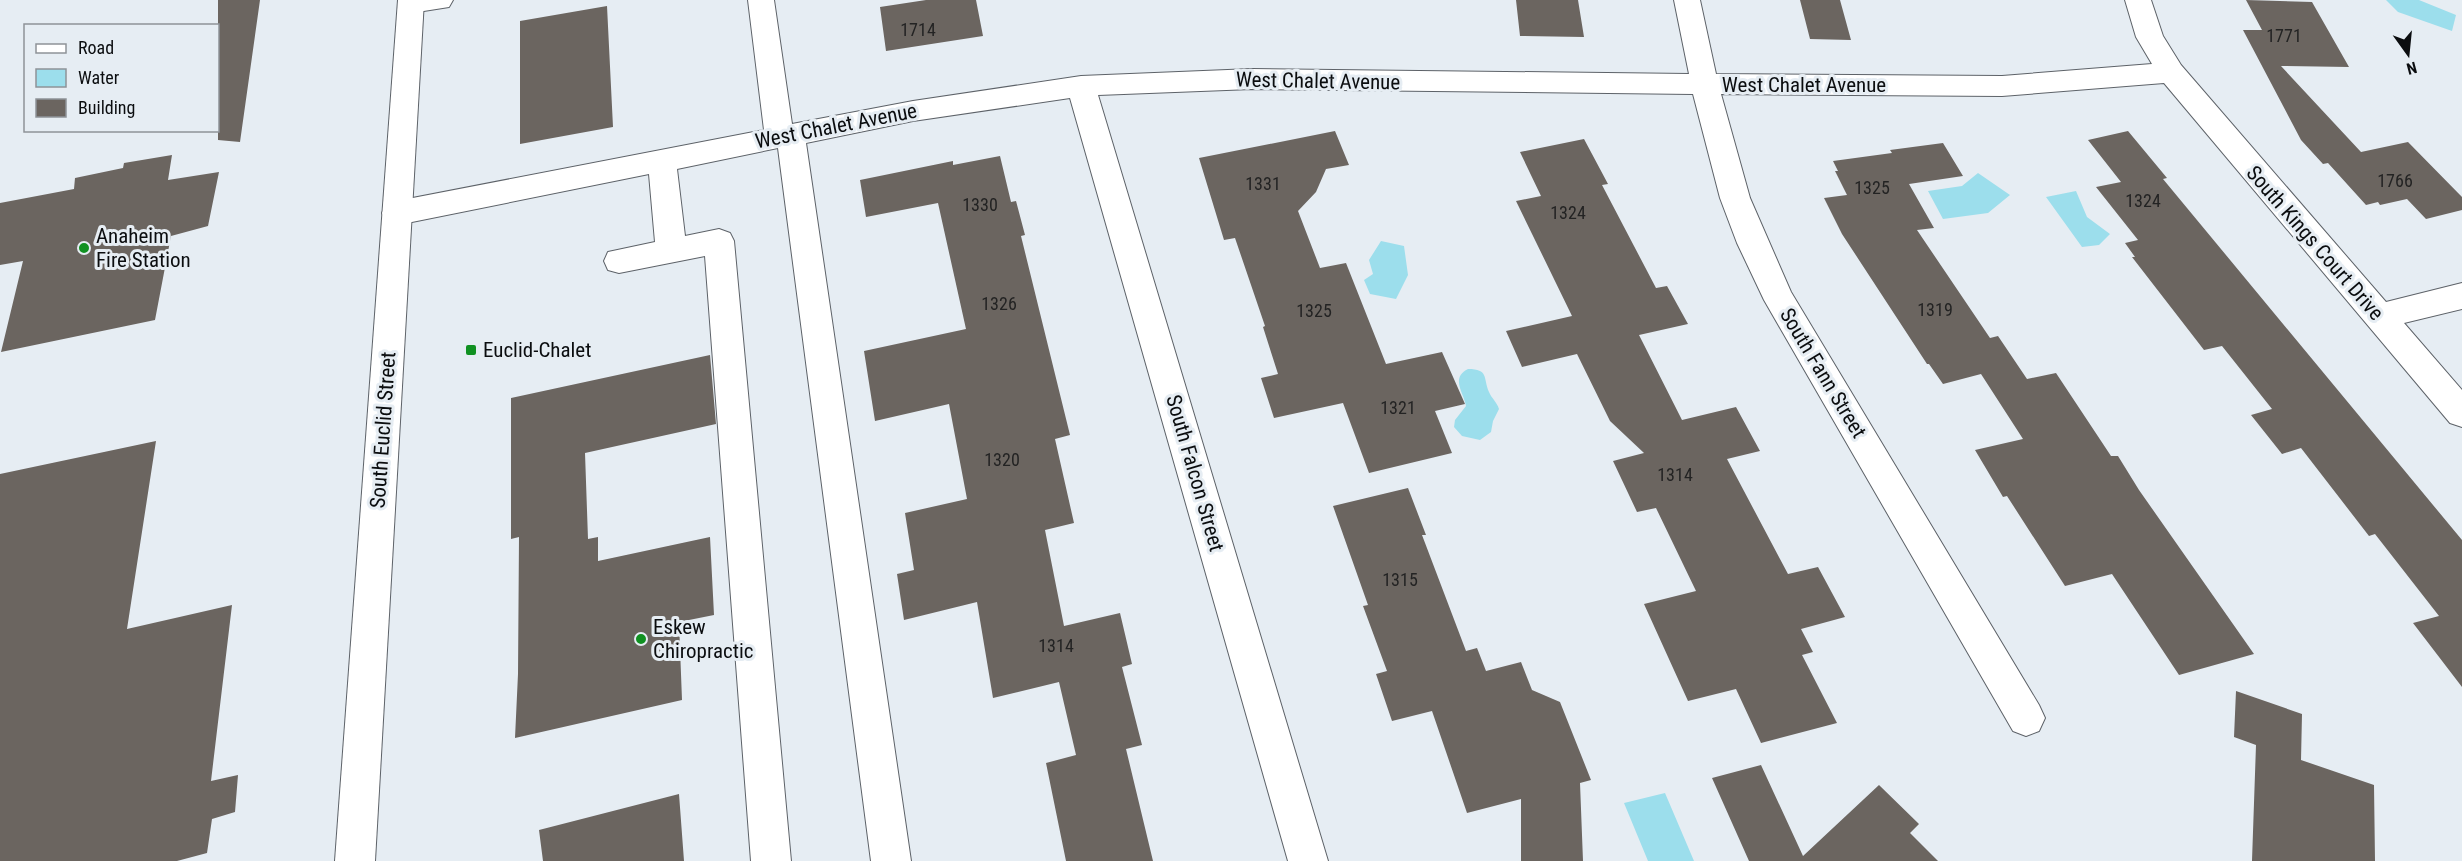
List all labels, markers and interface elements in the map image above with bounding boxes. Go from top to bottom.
house number: 1714 [900,19,936,40]
legend [24,24,219,132]
north arrow [2378,24,2438,84]
house number: 1771 [2266,25,2302,46]
text: Road [78,37,114,58]
text: N [2405,58,2419,78]
text: Water [78,67,120,88]
street label: West Chalet Avenue [1236,68,1401,94]
street label: West Chalet Avenue [1722,73,1886,97]
text: Building [78,97,135,118]
street label: West Chalet Avenue [753,99,919,153]
street label: South Kings Court Drive [2242,161,2389,325]
house number: 1766 [2377,170,2413,191]
house number: 1331 [1245,173,1281,194]
house number: 1325 [1854,177,1890,198]
house number: 1324 [2125,190,2161,211]
house number: 1330 [962,194,998,215]
house number: 1324 [1550,202,1586,223]
place label: Anaheim Fire Station [96,224,191,272]
marker: Anaheim Fire Station [77,241,91,255]
house number: 1326 [981,293,1017,314]
house number: 1319 [1917,299,1953,320]
house number: 1325 [1296,300,1332,321]
street label: South Fann Street [1775,304,1871,442]
place label: Euclid-Chalet [483,338,591,362]
marker: Euclid-Chalet [464,343,478,357]
street label: South Euclid Street [366,351,400,509]
street label: South Falcon Street [1161,392,1229,554]
house number: 1321 [1380,397,1416,418]
house number: 1320 [984,449,1020,470]
house number: 1314 [1657,464,1693,485]
house number: 1315 [1382,569,1418,590]
place label: Eskew Chiropractic [653,615,753,663]
marker: Eskew Chiropractic [634,632,648,646]
house number: 1314 [1038,635,1074,656]

